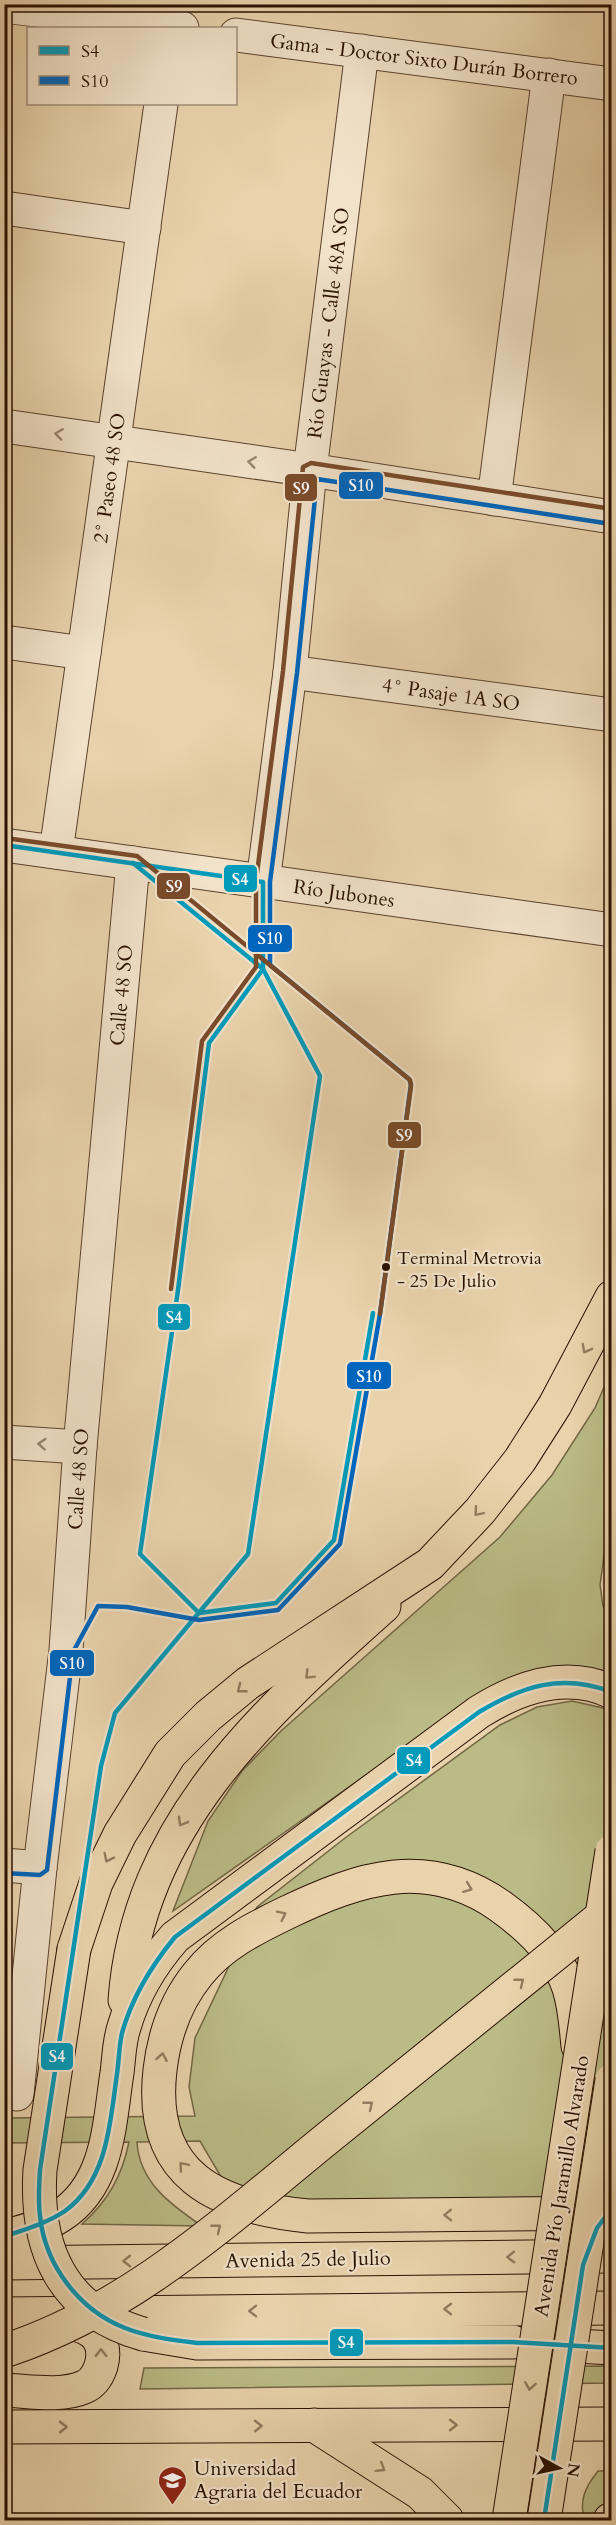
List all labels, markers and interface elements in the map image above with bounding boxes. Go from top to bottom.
legend [27,27,237,105]
street label: Gama - Doctor Sixto Durán Borrero [269,27,580,92]
text: S4 [81,39,99,64]
text: S10 [81,69,108,94]
street label: Río Guayas - Calle 48A SO [301,206,356,440]
street label: 2° Paseo 48 SO [87,411,132,545]
one-way arrow [54,429,63,441]
one-way arrow [247,456,257,468]
line badge: S10 [338,471,384,500]
line badge: S9 [284,473,318,502]
text: S10 [349,475,373,497]
text: S9 [293,478,309,500]
street label: 4° Pasaje 1A SO [380,671,522,718]
line badge: S4 [223,864,258,893]
text: S4 [232,869,248,891]
line badge: S9 [156,872,191,900]
street label: Río Jubones [292,873,396,914]
text: S9 [166,876,182,898]
line badge: S10 [247,924,293,953]
text: S10 [258,928,282,950]
street label: Calle 48 SO [104,943,139,1047]
line badge: S9 [387,1121,422,1149]
text: S9 [396,1125,412,1147]
place label: Terminal Metrovia - 25 De Julio [397,1246,542,1294]
marker: Terminal Metrovia - 25 De Julio [380,1261,392,1273]
line badge: S4 [157,1303,191,1331]
text: S4 [166,1307,182,1329]
one-way arrow [582,1343,593,1354]
line badge: S10 [346,1361,392,1390]
text: S10 [357,1366,381,1388]
street label: Calle 48 SO [61,1427,96,1531]
one-way arrow [38,1438,47,1451]
one-way arrow [475,1505,486,1516]
line badge: S10 [49,1649,95,1677]
text: S10 [60,1653,84,1675]
one-way arrow [306,1667,317,1678]
one-way arrow [237,1682,248,1693]
line badge: S4 [396,1746,431,1775]
text: S4 [406,1750,422,1772]
one-way arrow [178,1816,190,1826]
one-way arrow [103,1852,115,1863]
one-way arrow [462,1881,473,1893]
one-way arrow [276,1910,287,1922]
one-way arrow [513,1979,524,1990]
line badge: S4 [40,2042,74,2071]
text: S4 [49,2046,65,2068]
one-way arrow [156,2052,168,2061]
street label: Avenida Pío Jaramillo Alvarado [527,2053,596,2319]
one-way arrow [362,2101,373,2112]
one-way arrow [179,2162,190,2173]
one-way arrow [444,2209,453,2221]
one-way arrow [210,2224,221,2235]
street label: Avenida 25 de Julio [225,2245,391,2274]
one-way arrow [507,2251,516,2263]
one-way arrow [123,2255,132,2267]
one-way arrow [444,2303,453,2315]
one-way arrow [249,2304,258,2317]
line badge: S4 [329,2328,364,2357]
text: S4 [338,2332,354,2354]
one-way arrow [95,2348,108,2357]
one-way arrow [524,2382,536,2391]
one-way arrow [448,2419,457,2431]
one-way arrow [253,2420,262,2432]
one-way arrow [58,2421,67,2433]
north arrow [529,2438,589,2498]
place label: Universidad Agraria del Ecuador [194,2455,363,2505]
one-way arrow [375,2460,385,2472]
text: N [561,2462,585,2478]
school or university icon: Universidad Agraria del Ecuador [157,2464,189,2506]

